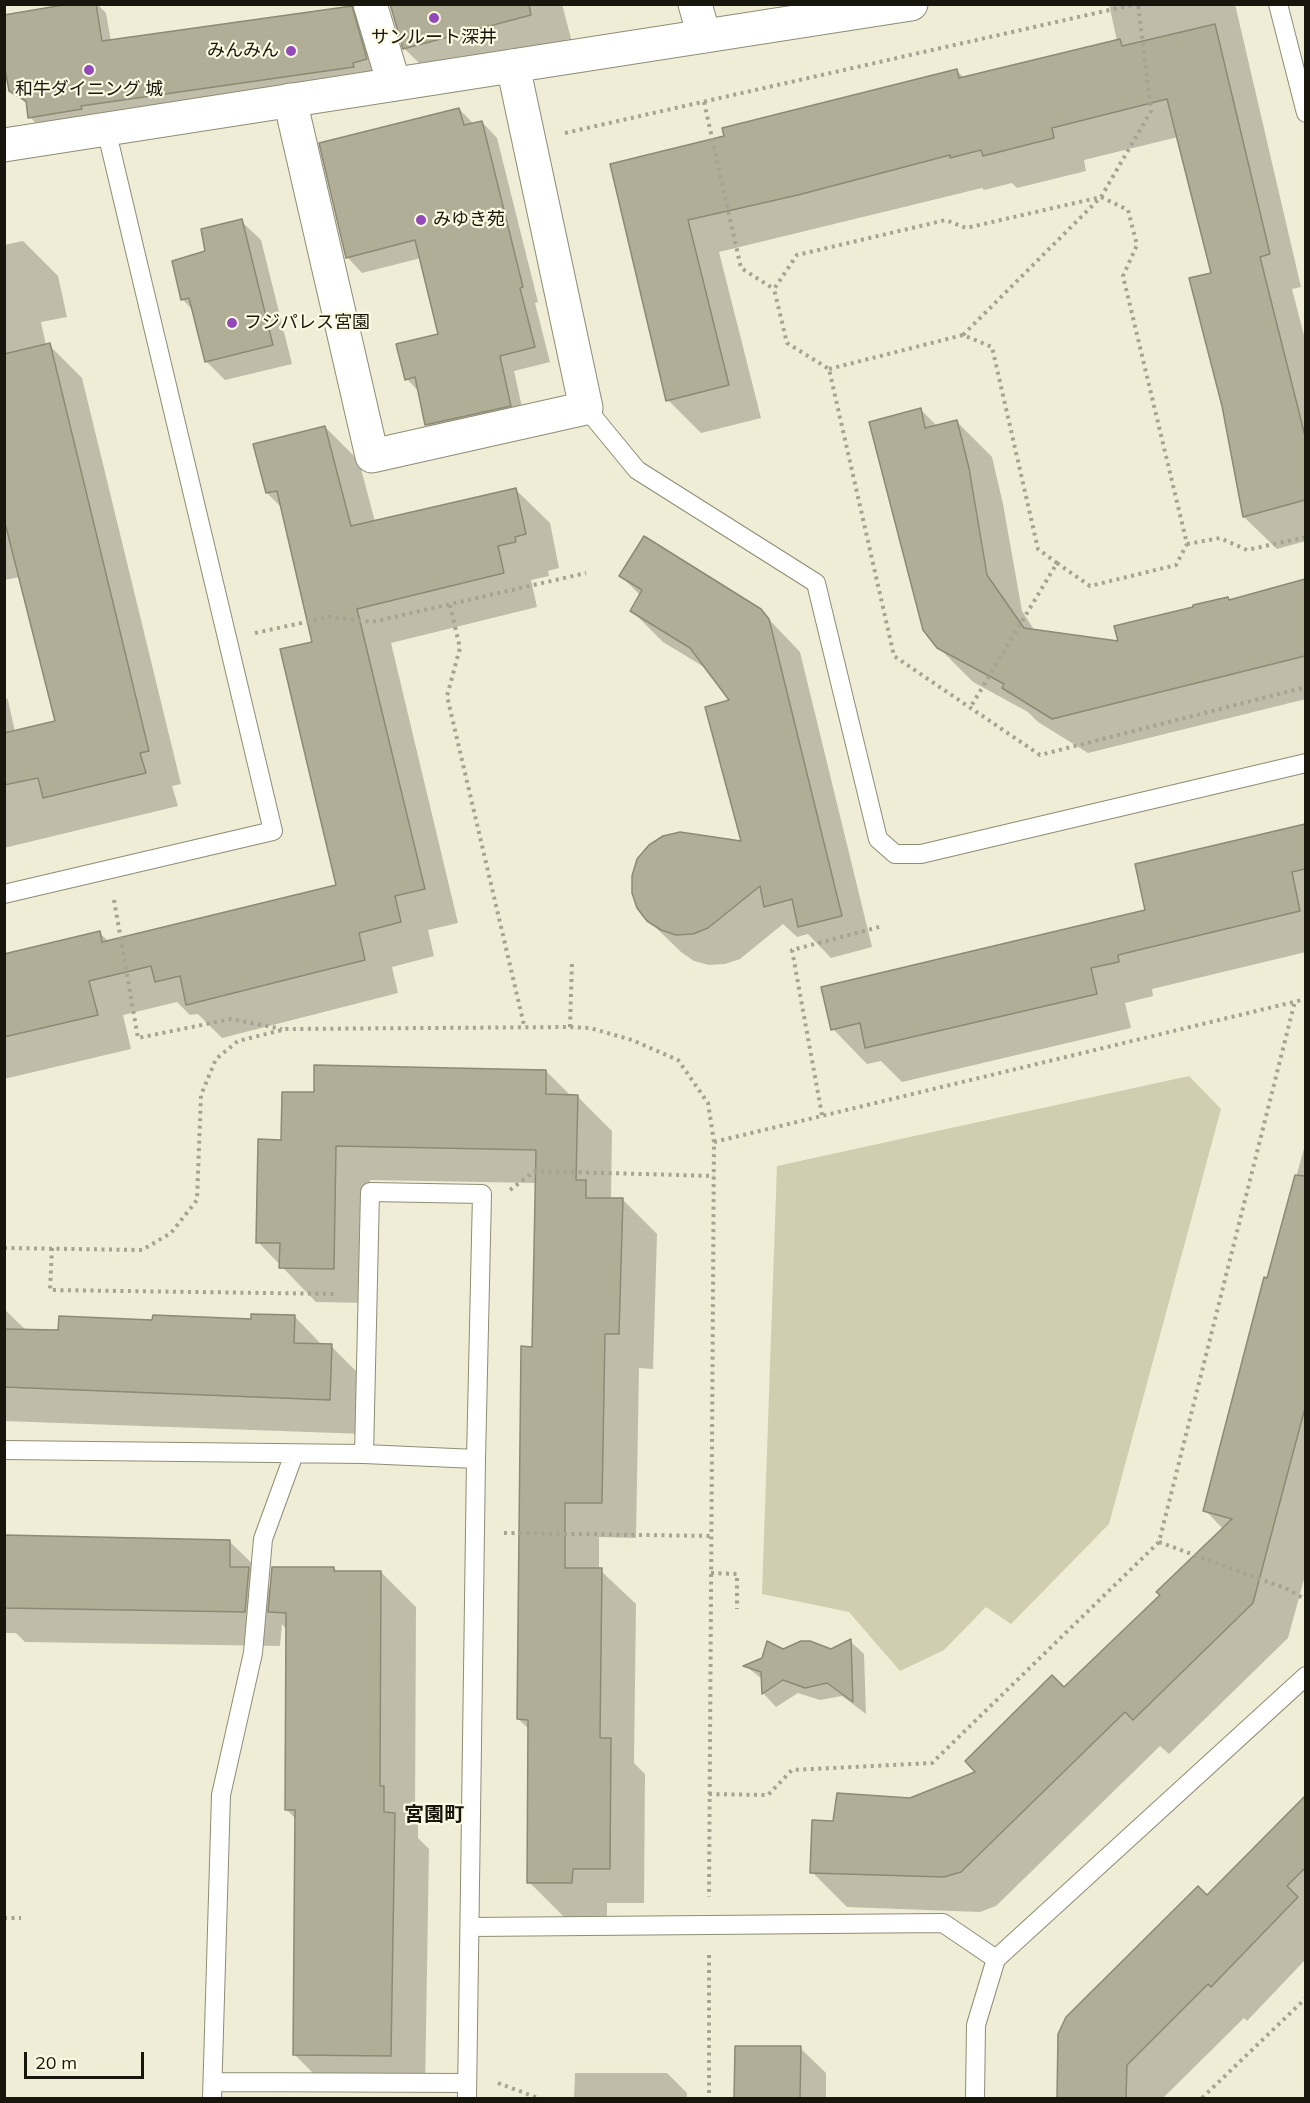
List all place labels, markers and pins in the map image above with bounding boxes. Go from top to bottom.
marker: サンルート深井 [427,11,441,25]
place label: サンルート深井 [371,27,497,49]
place label: みんみん [207,40,279,62]
marker: みんみん [284,44,298,58]
marker: 和牛ダイニング 城 [82,63,96,77]
place label: 和牛ダイニング 城 [15,79,163,101]
place label: みゆき苑 [433,209,505,231]
marker: みゆき苑 [414,213,428,227]
place label: フジパレス宮園 [244,312,370,334]
marker: フジパレス宮園 [225,316,239,330]

